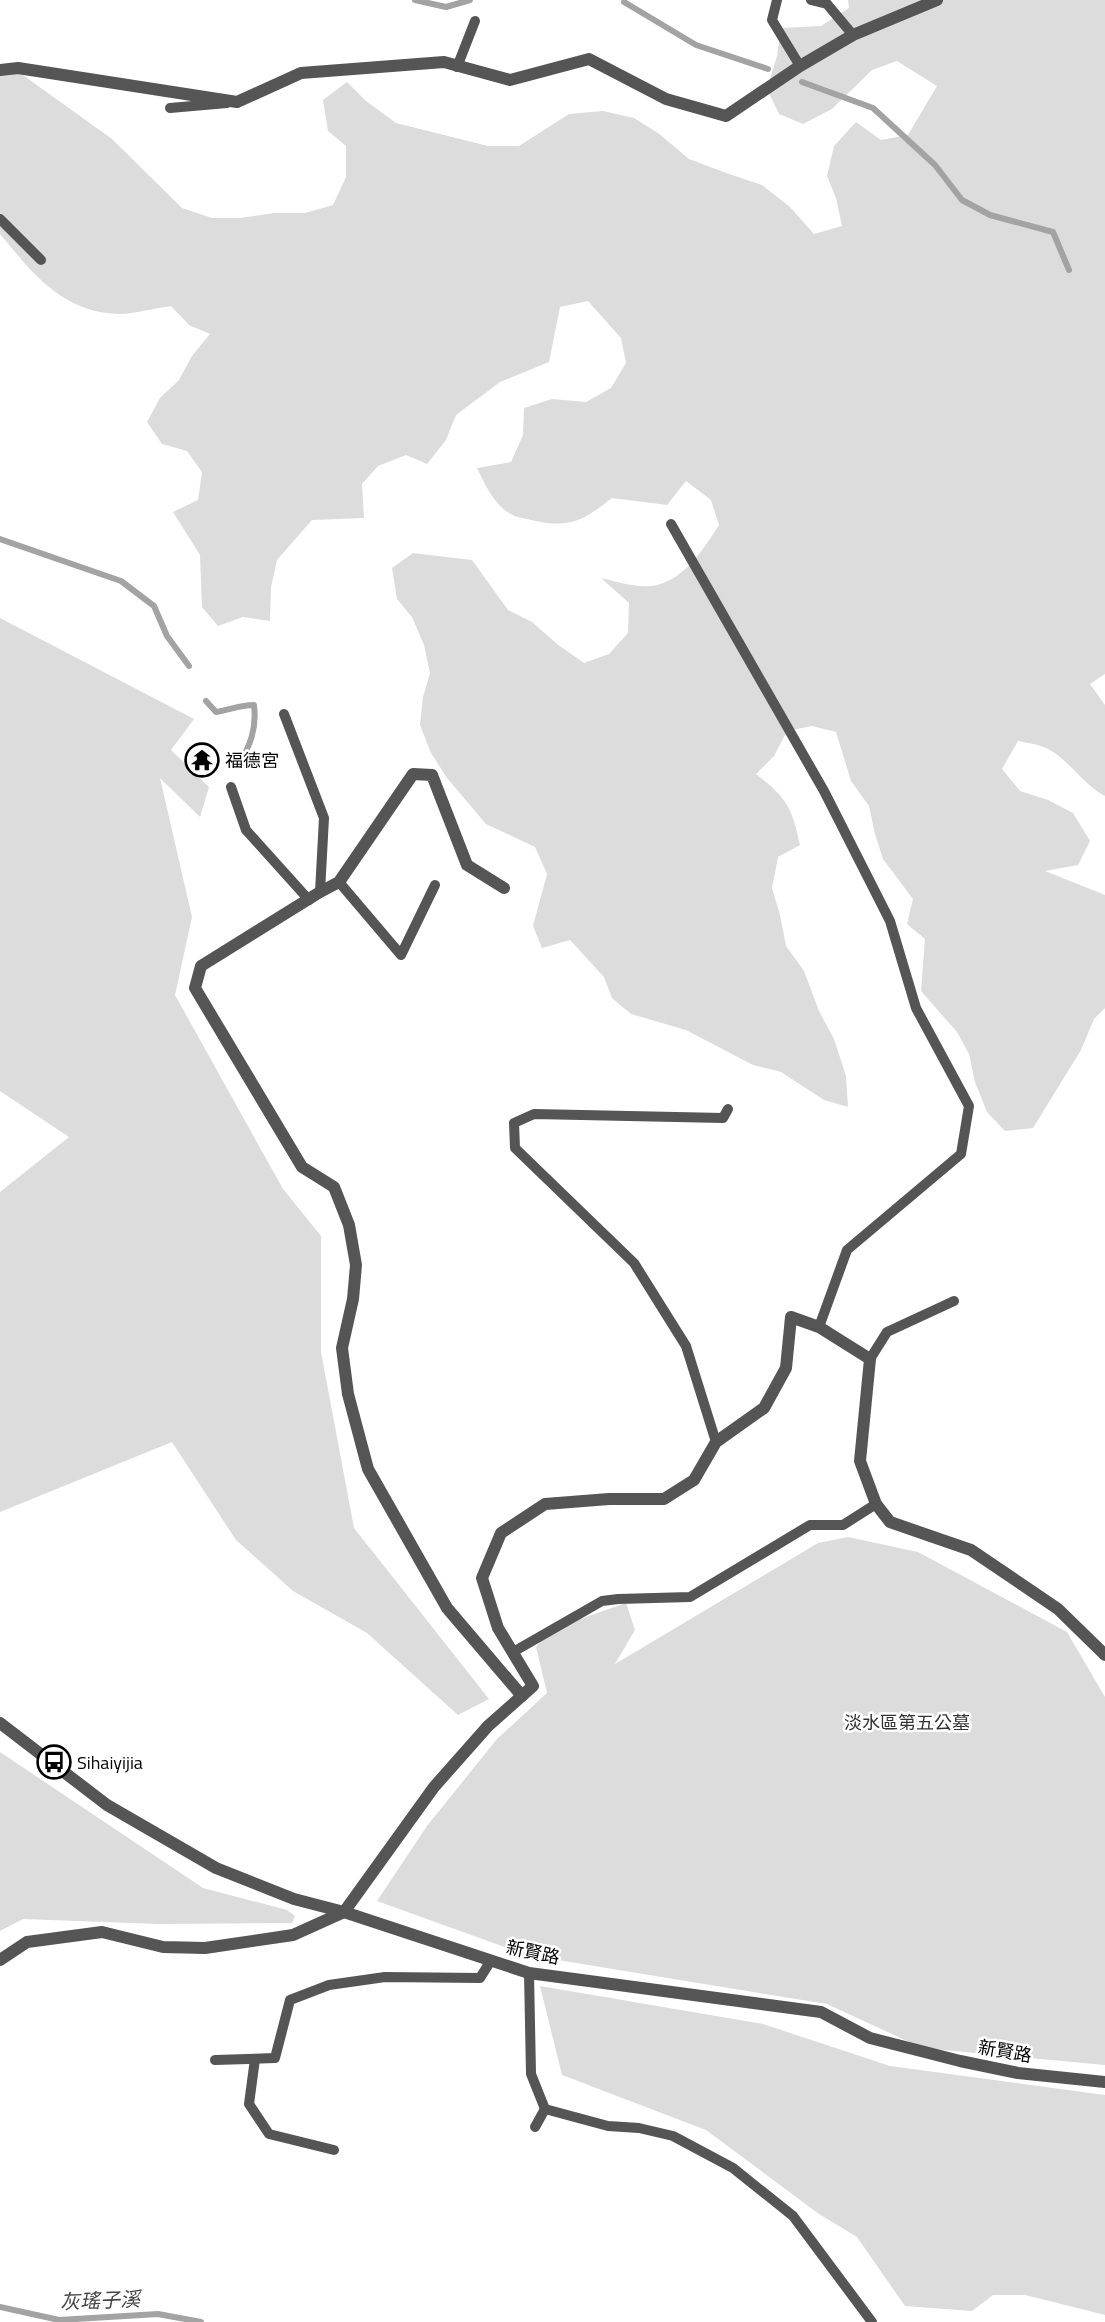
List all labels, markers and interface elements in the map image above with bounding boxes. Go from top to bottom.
temple icon: 福德宮 [184,742,220,778]
place label: 福德宮 [225,747,279,774]
park label: 淡水區第五公墓 [844,1709,970,1736]
bus stop icon: Sihaiyijia [36,1744,72,1780]
place label: Sihaiyijia [77,1749,143,1776]
street label: 新賢路 [504,1933,562,1971]
street label: 新賢路 [976,2033,1034,2069]
water label: 灰瑤子溪 [59,2283,144,2317]

